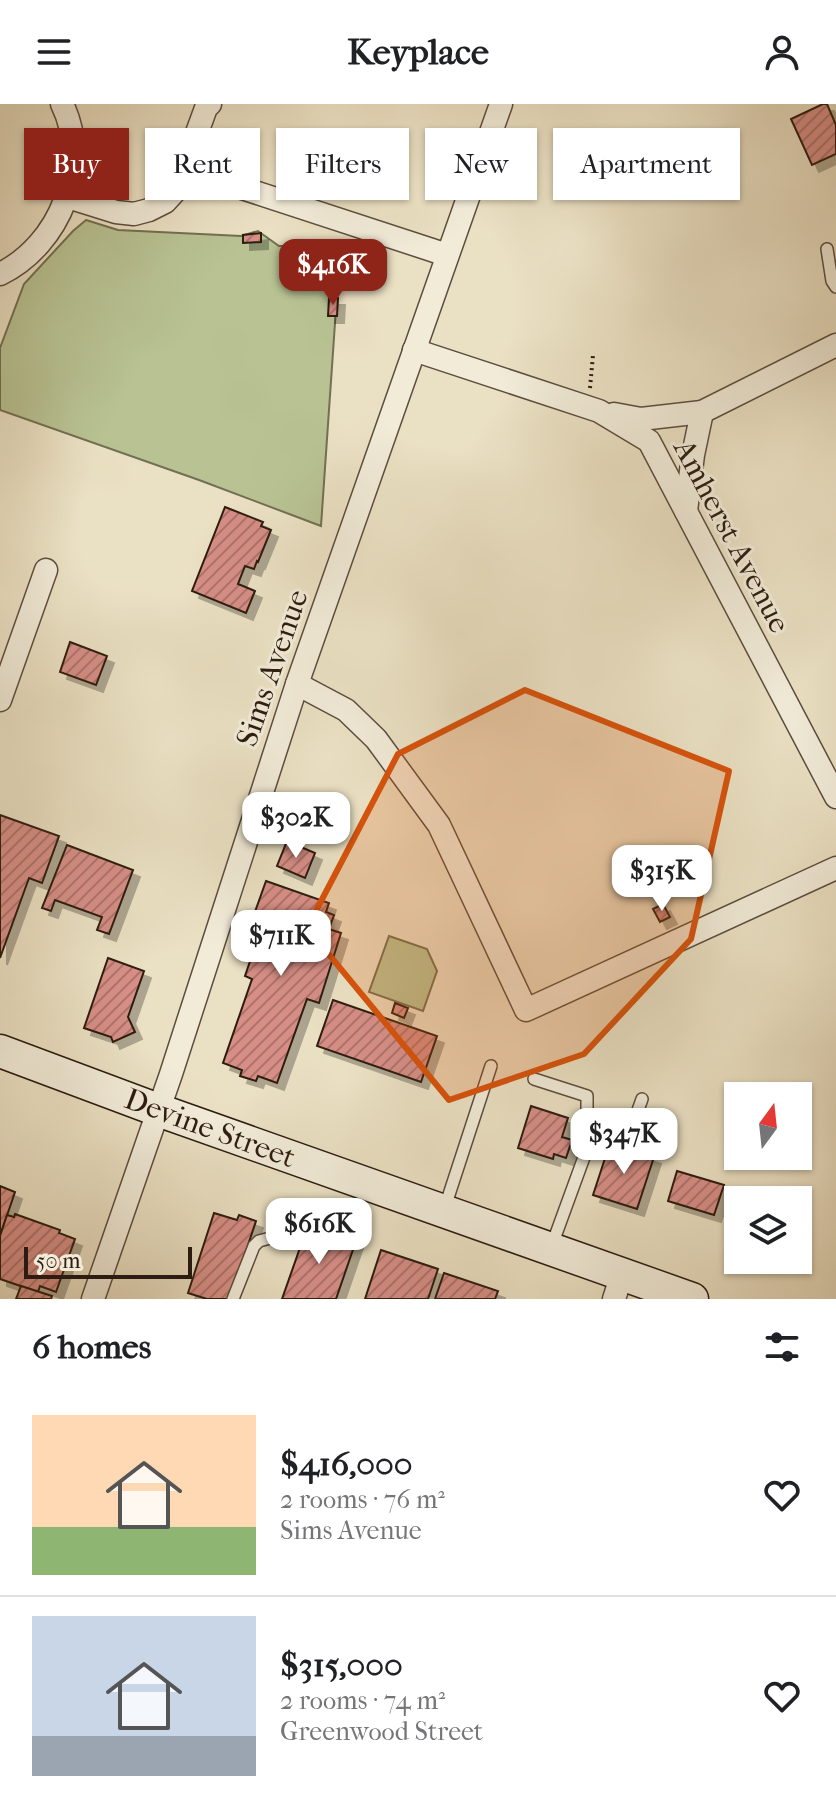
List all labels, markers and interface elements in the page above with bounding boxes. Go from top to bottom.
icon: menu [32,30,76,74]
icon: person [760,30,804,74]
text: Keyplace [347,31,489,73]
chip: Buy [24,128,129,200]
chip: Rent [145,128,260,200]
chip: Filters [276,128,409,200]
chip: New [425,128,537,200]
chip: Apartment [553,128,740,200]
pin: $416K [277,239,389,307]
text: $416K [297,249,369,280]
street label: Amherst Avenue [665,433,797,639]
street label: Sims Avenue [229,585,316,751]
pin: $302K [240,792,352,860]
text: $302K [260,802,332,833]
pin: $315K [606,845,718,913]
text: $315K [630,855,694,886]
pin: $711K [225,910,337,978]
text: $711K [249,920,313,951]
street label: Devine Street [120,1081,300,1176]
north arrow [724,1082,812,1170]
map controls [724,1082,812,1274]
pin: $347K [568,1108,680,1176]
text: $347K [588,1118,660,1149]
button: layers [724,1186,812,1274]
pin: $616K [263,1198,375,1266]
text: $616K [284,1208,354,1239]
scale bar [24,1243,192,1279]
text: 50 m [36,1248,81,1274]
icon: filters [760,1325,804,1369]
text: 6 homes [32,1327,151,1367]
text: $416,000 [280,1444,413,1484]
icon: home [96,1447,192,1543]
icon: heart [760,1473,804,1517]
text: 2 rooms · 76 m² [280,1484,445,1515]
text: Sims Avenue [280,1515,422,1546]
text: $315,000 [280,1645,403,1685]
icon: home [96,1648,192,1744]
icon: heart [760,1674,804,1718]
text: 2 rooms · 74 m² [280,1685,445,1716]
text: Greenwood Street [280,1716,483,1747]

